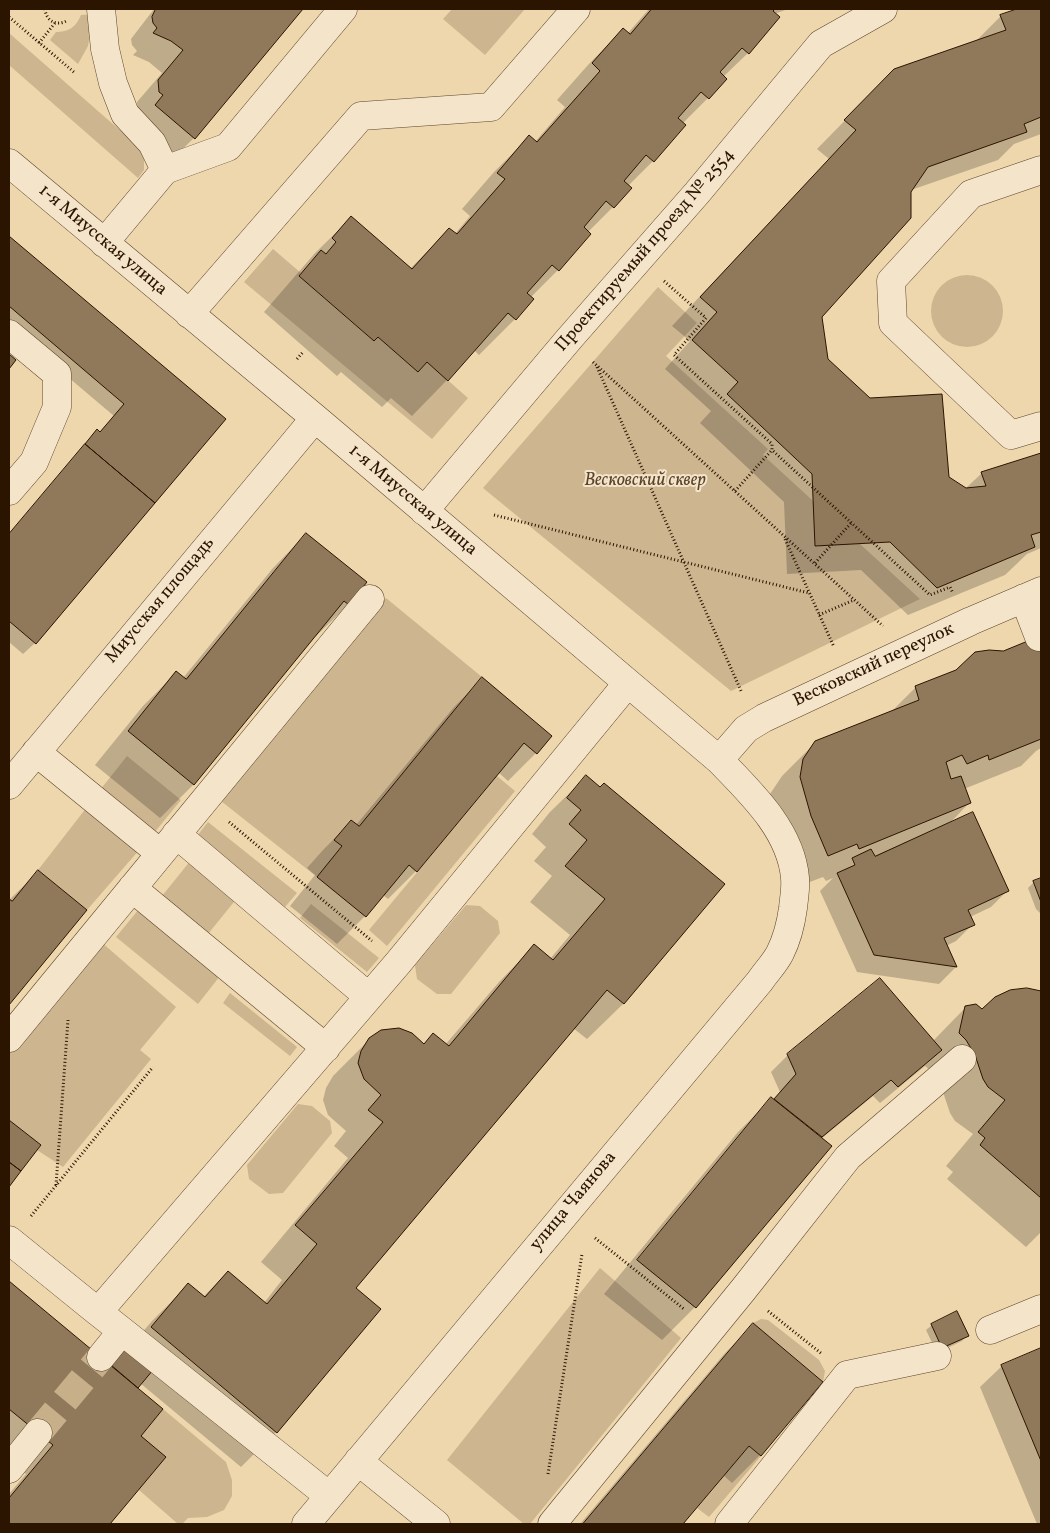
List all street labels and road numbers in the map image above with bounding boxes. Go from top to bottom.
street label: Проектируемый проезд № 2554 [552,145,740,357]
street label: 1-я Миусская улица [33,181,171,301]
street label: 1-я Миусская улица [343,441,481,561]
street label: Миусская площадь [102,533,220,669]
street label: Весковский переулок [790,619,958,713]
street label: улица Чаянова [526,1148,622,1256]

